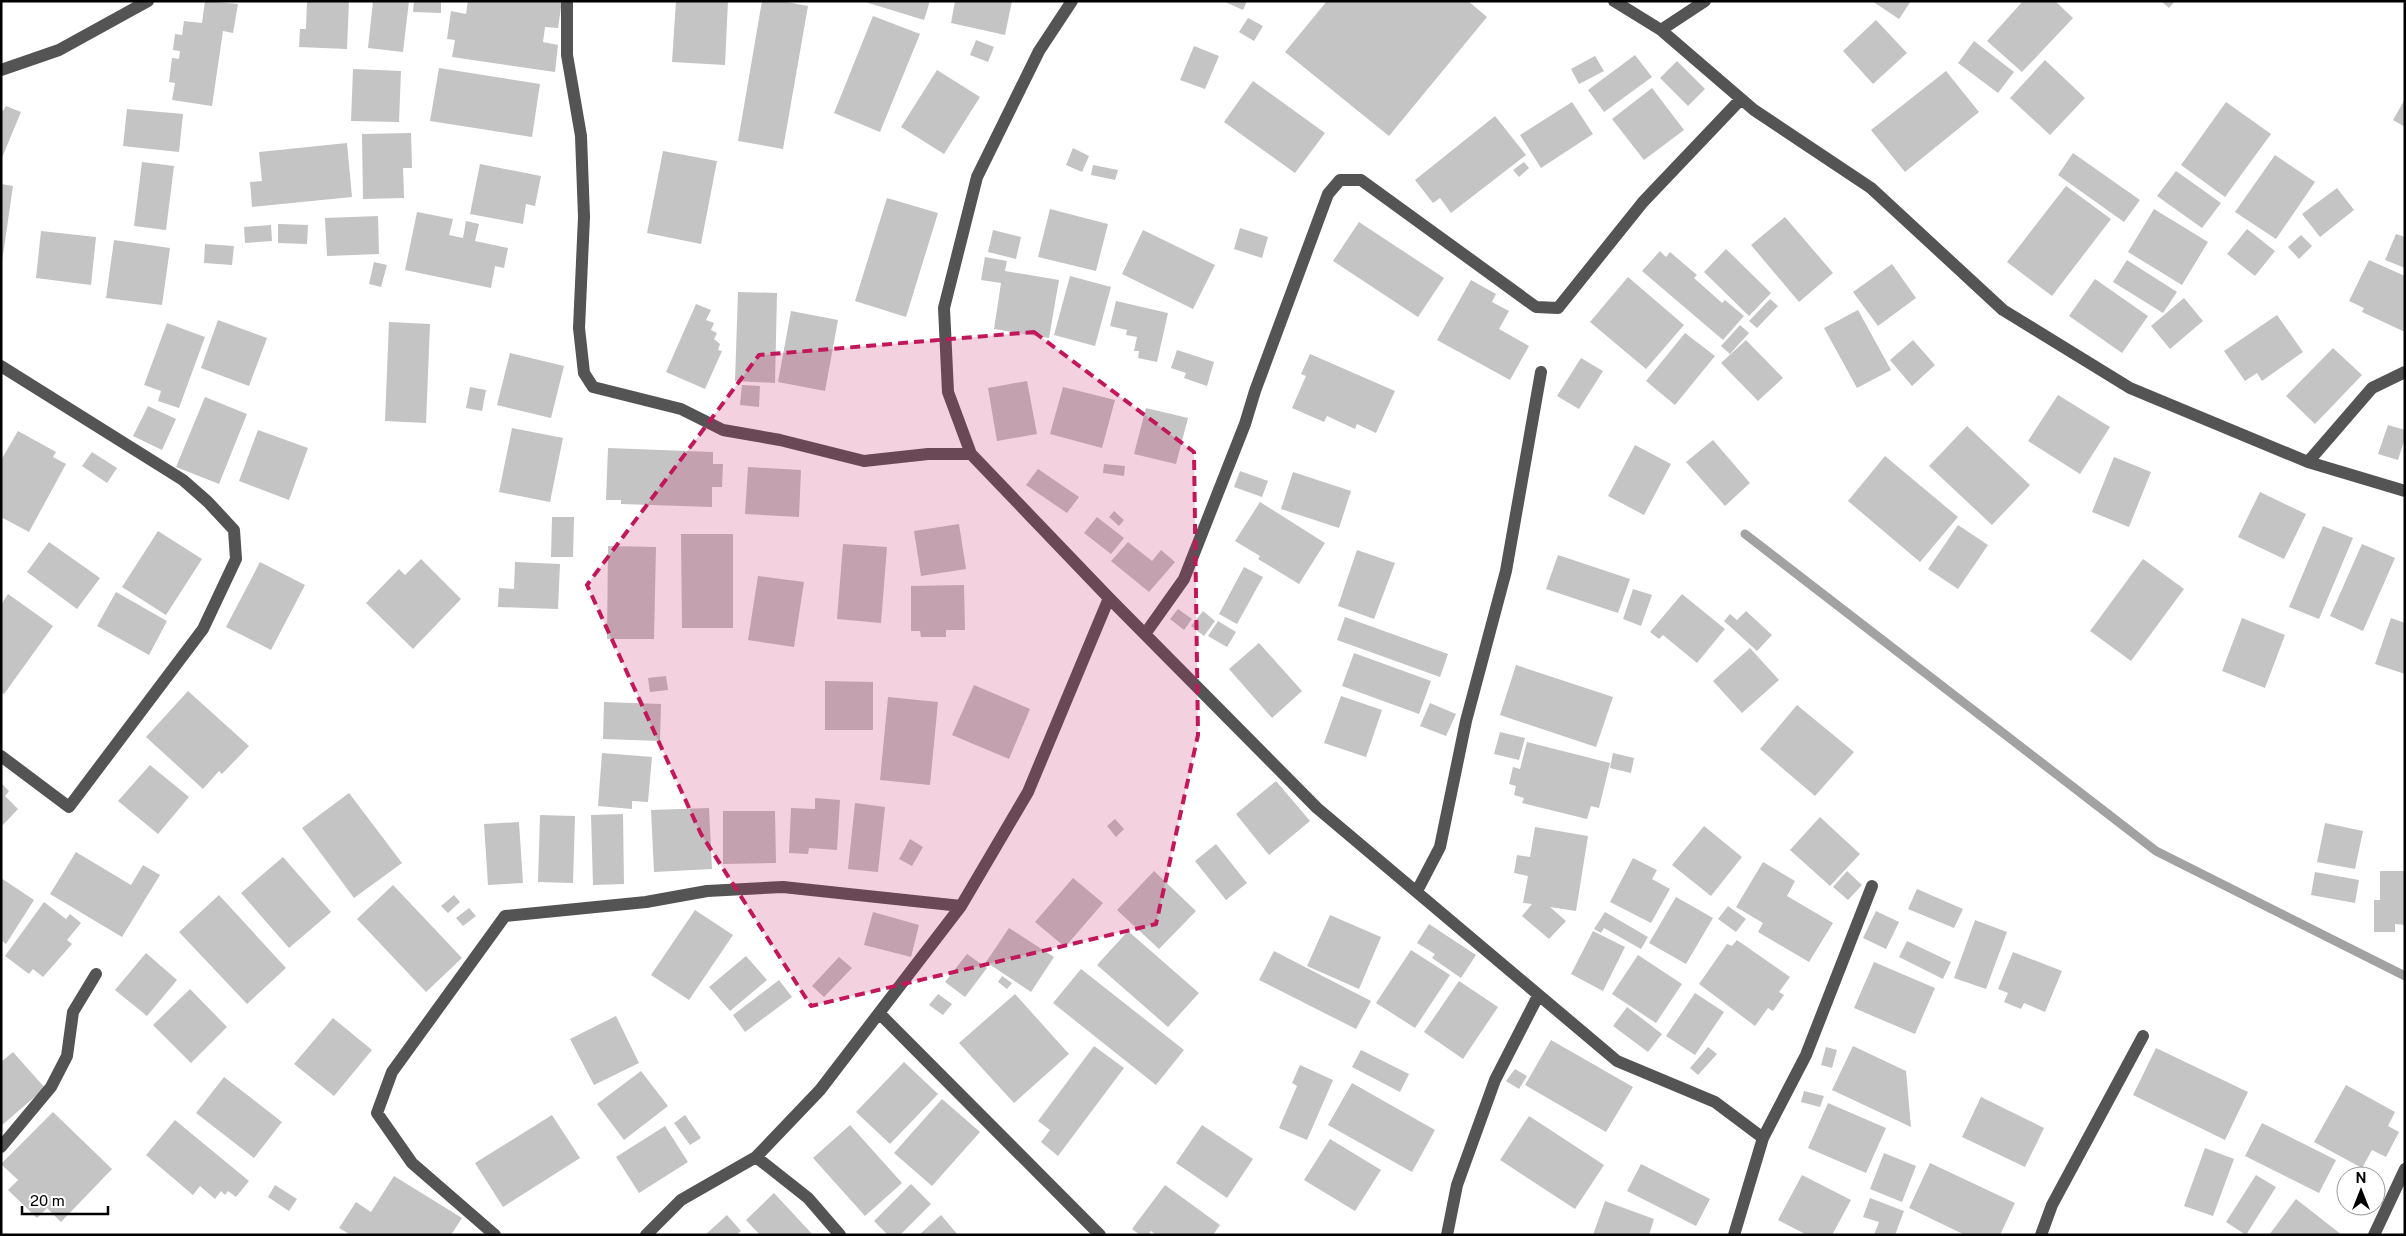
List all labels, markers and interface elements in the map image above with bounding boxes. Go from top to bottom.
north arrow [2336,1166,2386,1216]
text: N [2356,1170,2366,1186]
scale bar [22,1184,109,1216]
text: 20 m [30,1192,65,1209]

